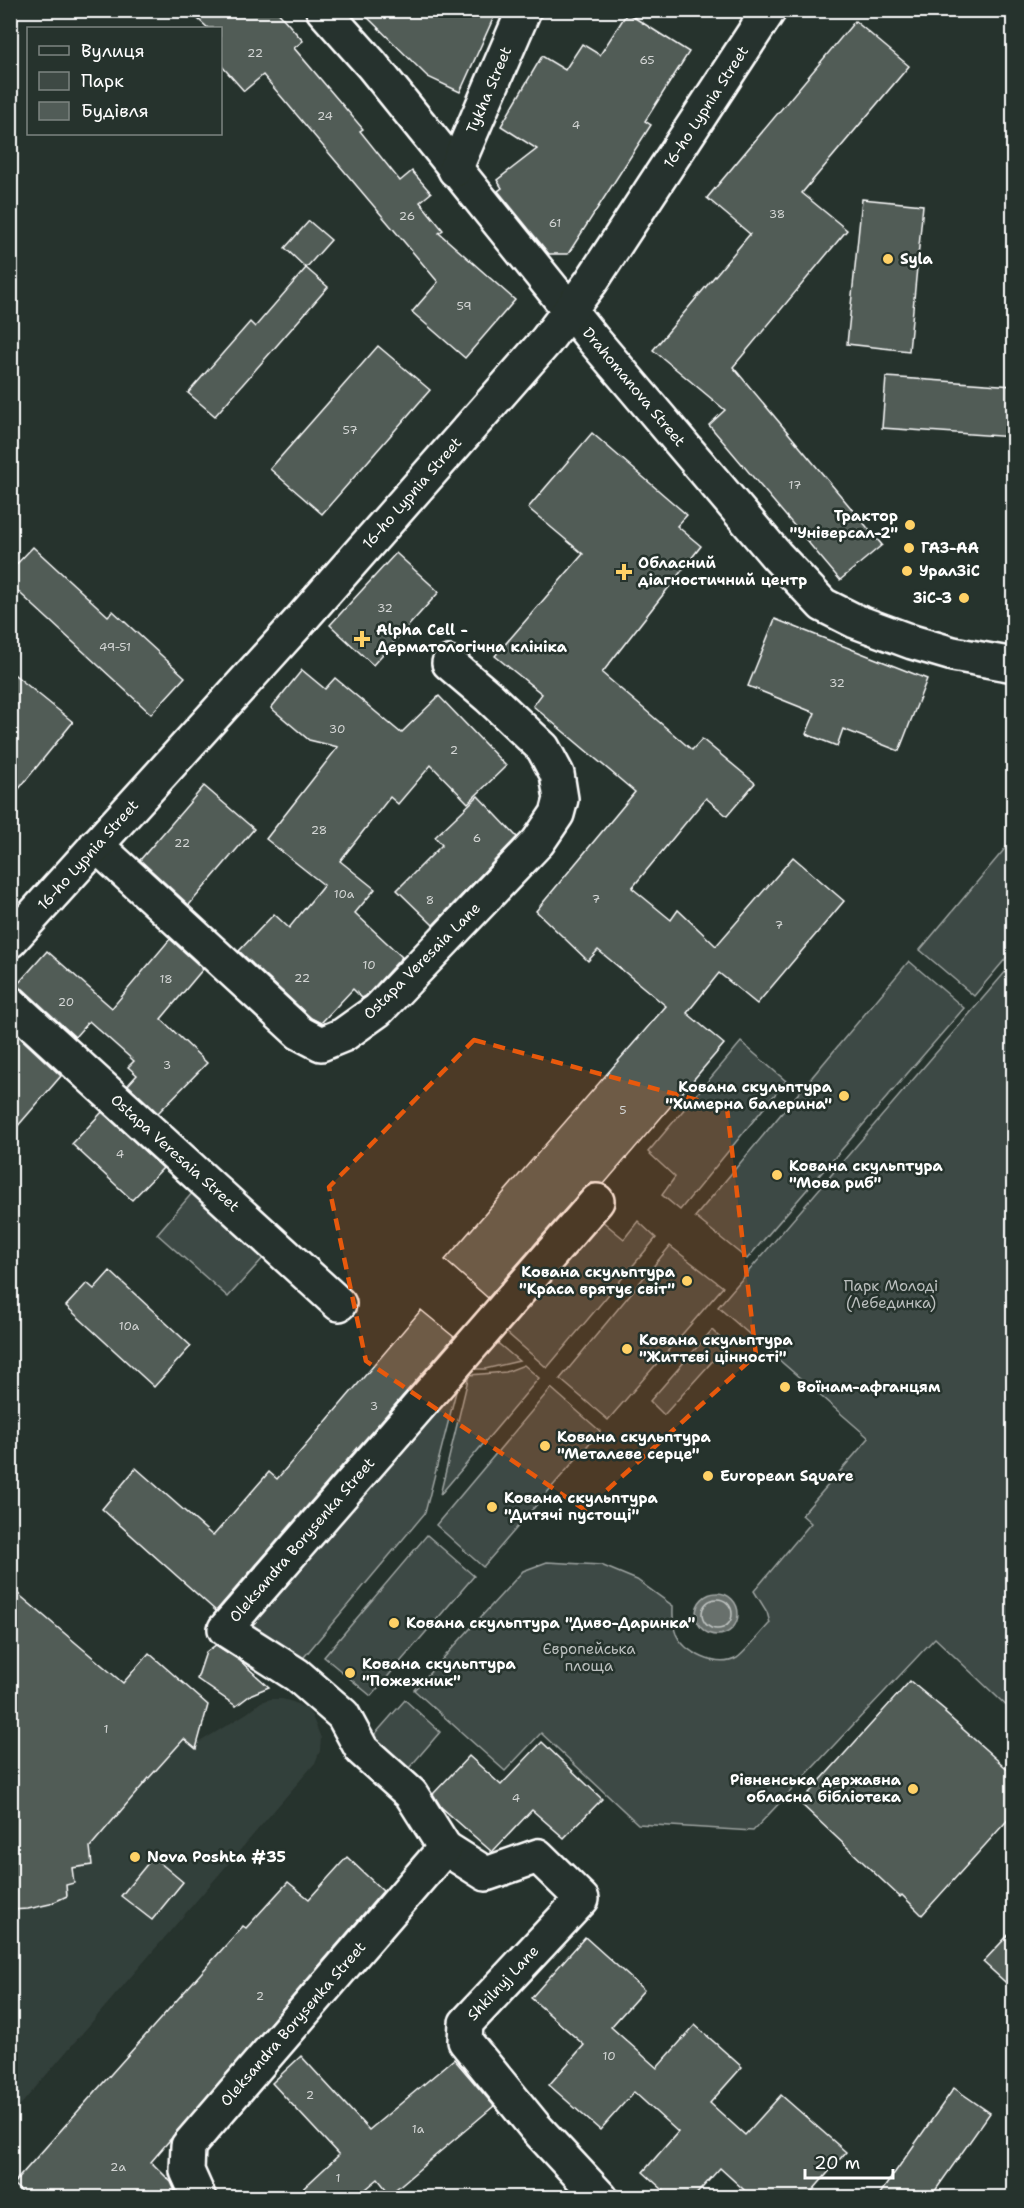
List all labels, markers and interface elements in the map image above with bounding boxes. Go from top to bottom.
legend [27,27,222,135]
text: Вулиця [81,39,145,63]
street label: 16-ho Lypnia Street [659,42,753,172]
street label: Tykha Street [462,44,516,136]
house number: 22 [247,45,263,61]
house number: 65 [639,52,655,68]
text: Парк [81,69,124,93]
text: Будівля [81,99,149,123]
house number: 24 [317,108,333,124]
house number: 4 [572,117,580,133]
house number: 38 [769,206,785,222]
house number: 26 [399,208,415,224]
house number: 61 [549,215,561,231]
place label: Syla [900,249,934,269]
marker: Syla [881,252,895,266]
house number: 59 [456,298,472,314]
street label: Drahomanova Street [578,323,690,451]
house number: 57 [342,422,358,438]
street label: 16-ho Lypnia Street [358,433,466,553]
house number: 17 [789,477,801,493]
place label: Трактор "Універсал-2" [790,506,898,543]
marker: Трактор "Універсал-2" [903,518,917,532]
place label: ГАЗ-АА [921,538,980,558]
marker: ГАЗ-АА [902,541,916,555]
place label: Обласний діагностичний центр [638,553,807,590]
place label: УралЗіС [919,561,980,581]
marker: Обласний діагностичний центр [615,563,633,581]
marker: УралЗіС [900,564,914,578]
place label: ЗіС-3 [913,588,952,608]
marker: ЗіС-3 [957,591,971,605]
house number: 32 [377,600,393,616]
place label: Alpha Cell - Дерматологічна клініка [376,620,568,657]
marker: Alpha Cell - Дерматологічна клініка [353,630,371,648]
house number: 49-51 [99,639,131,655]
house number: 32 [829,675,845,691]
house number: 30 [329,721,345,737]
house number: 2 [450,742,458,758]
street label: 16-ho Lypnia Street [33,796,143,914]
house number: 28 [311,822,327,838]
house number: 6 [473,830,481,846]
house number: 22 [174,835,190,851]
house number: 10а [334,886,355,902]
house number: 7 [592,891,600,907]
house number: 8 [426,892,434,908]
street label: Ostapa Veresaia Lane [359,898,485,1024]
house number: 7 [775,917,783,933]
house number: 10 [362,957,376,973]
house number: 22 [294,970,310,986]
house number: 18 [159,971,173,987]
house number: 20 [58,994,74,1010]
house number: 3 [163,1057,171,1073]
place label: Кована скульптура "Химерна балерина" [665,1077,833,1114]
marker: Кована скульптура "Химерна балерина" [837,1089,851,1103]
street label: Ostapa Veresaia Street [106,1090,244,1216]
house number: 5 [619,1102,627,1118]
house number: 4 [116,1146,124,1162]
place label: Кована скульптура "Мова риб" [789,1156,944,1193]
marker: Кована скульптура "Мова риб" [770,1168,784,1182]
place label: Кована скульптура "Краса врятує світ" [519,1262,676,1299]
marker: Кована скульптура "Краса врятує світ" [680,1274,694,1288]
park label: Парк Молоді (Лебединка) [844,1276,938,1313]
house number: 10а [119,1318,140,1334]
place label: Кована скульптура "Життєві цінності" [639,1330,794,1367]
marker: Кована скульптура "Життєві цінності" [620,1342,634,1356]
place label: Воїнам-афганцям [797,1377,941,1397]
marker: Воїнам-афганцям [778,1380,792,1394]
house number: 3 [370,1398,378,1414]
place label: Кована скульптура "Металеве серце" [557,1427,712,1464]
marker: Кована скульптура "Металеве серце" [538,1439,552,1453]
street label: Oleksandra Borysenka Street [225,1453,379,1627]
place label: European Square [720,1466,854,1486]
marker: European Square [701,1469,715,1483]
place label: Кована скульптура "Дитячі пустощі" [504,1488,659,1525]
marker: Кована скульптура "Дитячі пустощі" [485,1500,499,1514]
place label: Кована скульптура "Диво-Даринка" [406,1613,695,1633]
marker: Кована скульптура "Диво-Даринка" [387,1616,401,1630]
park label: Європейська площа [542,1639,636,1676]
place label: Кована скульптура "Пожежник" [362,1654,517,1691]
marker: Кована скульптура "Пожежник" [343,1666,357,1680]
house number: 1 [103,1721,109,1737]
place label: Рівненська державна обласна бібліотека [730,1770,902,1807]
marker: Рівненська державна обласна бібліотека [906,1782,920,1796]
house number: 4 [512,1790,520,1806]
place label: Nova Poshta #35 [147,1847,286,1867]
marker: Nova Poshta #35 [128,1850,142,1864]
street label: Oleksandra Borysenka Street [216,1937,370,2111]
street label: Shkilnyj Lane [463,1941,543,2025]
house number: 2 [256,1988,264,2004]
house number: 10 [602,2048,616,2064]
house number: 2 [306,2087,314,2103]
house number: 1а [412,2121,425,2137]
scale bar [805,2142,894,2180]
text: 20 m [814,2151,860,2175]
house number: 2а [110,2159,126,2175]
house number: 1 [335,2170,341,2186]

